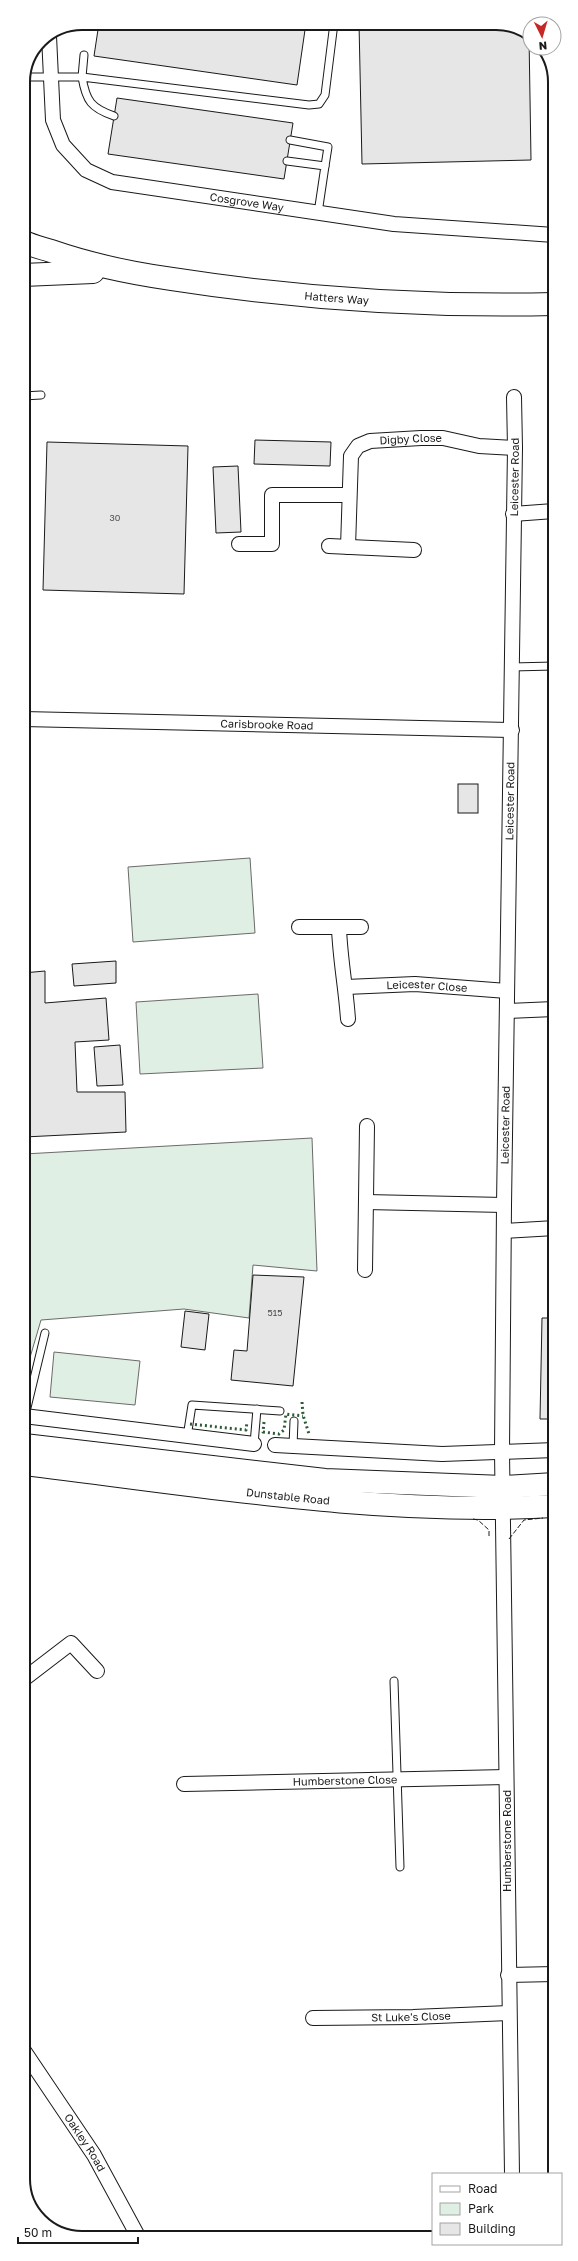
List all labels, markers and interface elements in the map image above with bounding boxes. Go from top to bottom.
north arrow [522,16,562,56]
text: N [538,40,548,53]
street label: Cosgrove Way [209,190,285,214]
street label: Hatters Way [304,289,369,307]
street label: Digby Close [379,431,442,446]
street label: Leicester Road [507,438,521,517]
house number: 30 [110,512,121,523]
street label: Carisbrooke Road [220,716,314,732]
street label: Leicester Road [502,762,516,840]
street label: Leicester Close [386,977,468,994]
street label: Leicester Road [498,1086,512,1164]
house number: 515 [268,1307,282,1318]
street label: Dunstable Road [246,1485,330,1507]
street label: Humberstone Close [292,1772,397,1788]
street label: Humberstone Road [500,1790,513,1892]
street label: St Luke's Close [371,2008,451,2023]
street label: Oakley Road [62,2111,109,2173]
legend [432,2173,562,2245]
text: Road [468,2181,497,2196]
text: Park [468,2201,494,2216]
scale bar [18,2219,138,2245]
text: Building [468,2221,516,2236]
text: 50 m [24,2225,52,2240]

